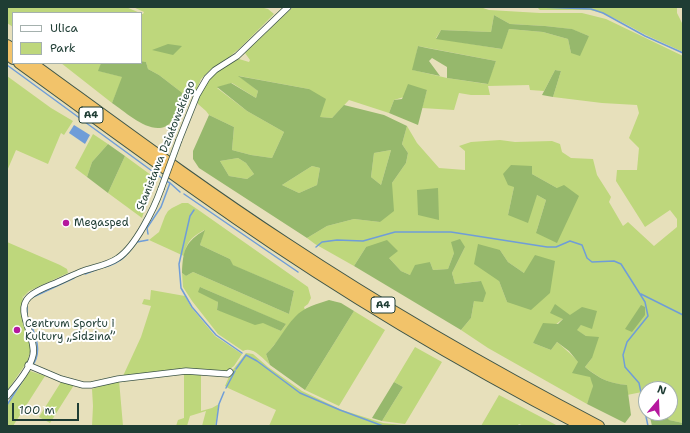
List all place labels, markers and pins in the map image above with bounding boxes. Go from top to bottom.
place label: Megasped [74,216,129,230]
marker: Megasped [61,218,71,228]
place label: Centrum Sportu i Kultury „Sidzina” [25,317,115,343]
marker: Centrum Sportu i Kultury „Sidzina” [12,325,22,335]

